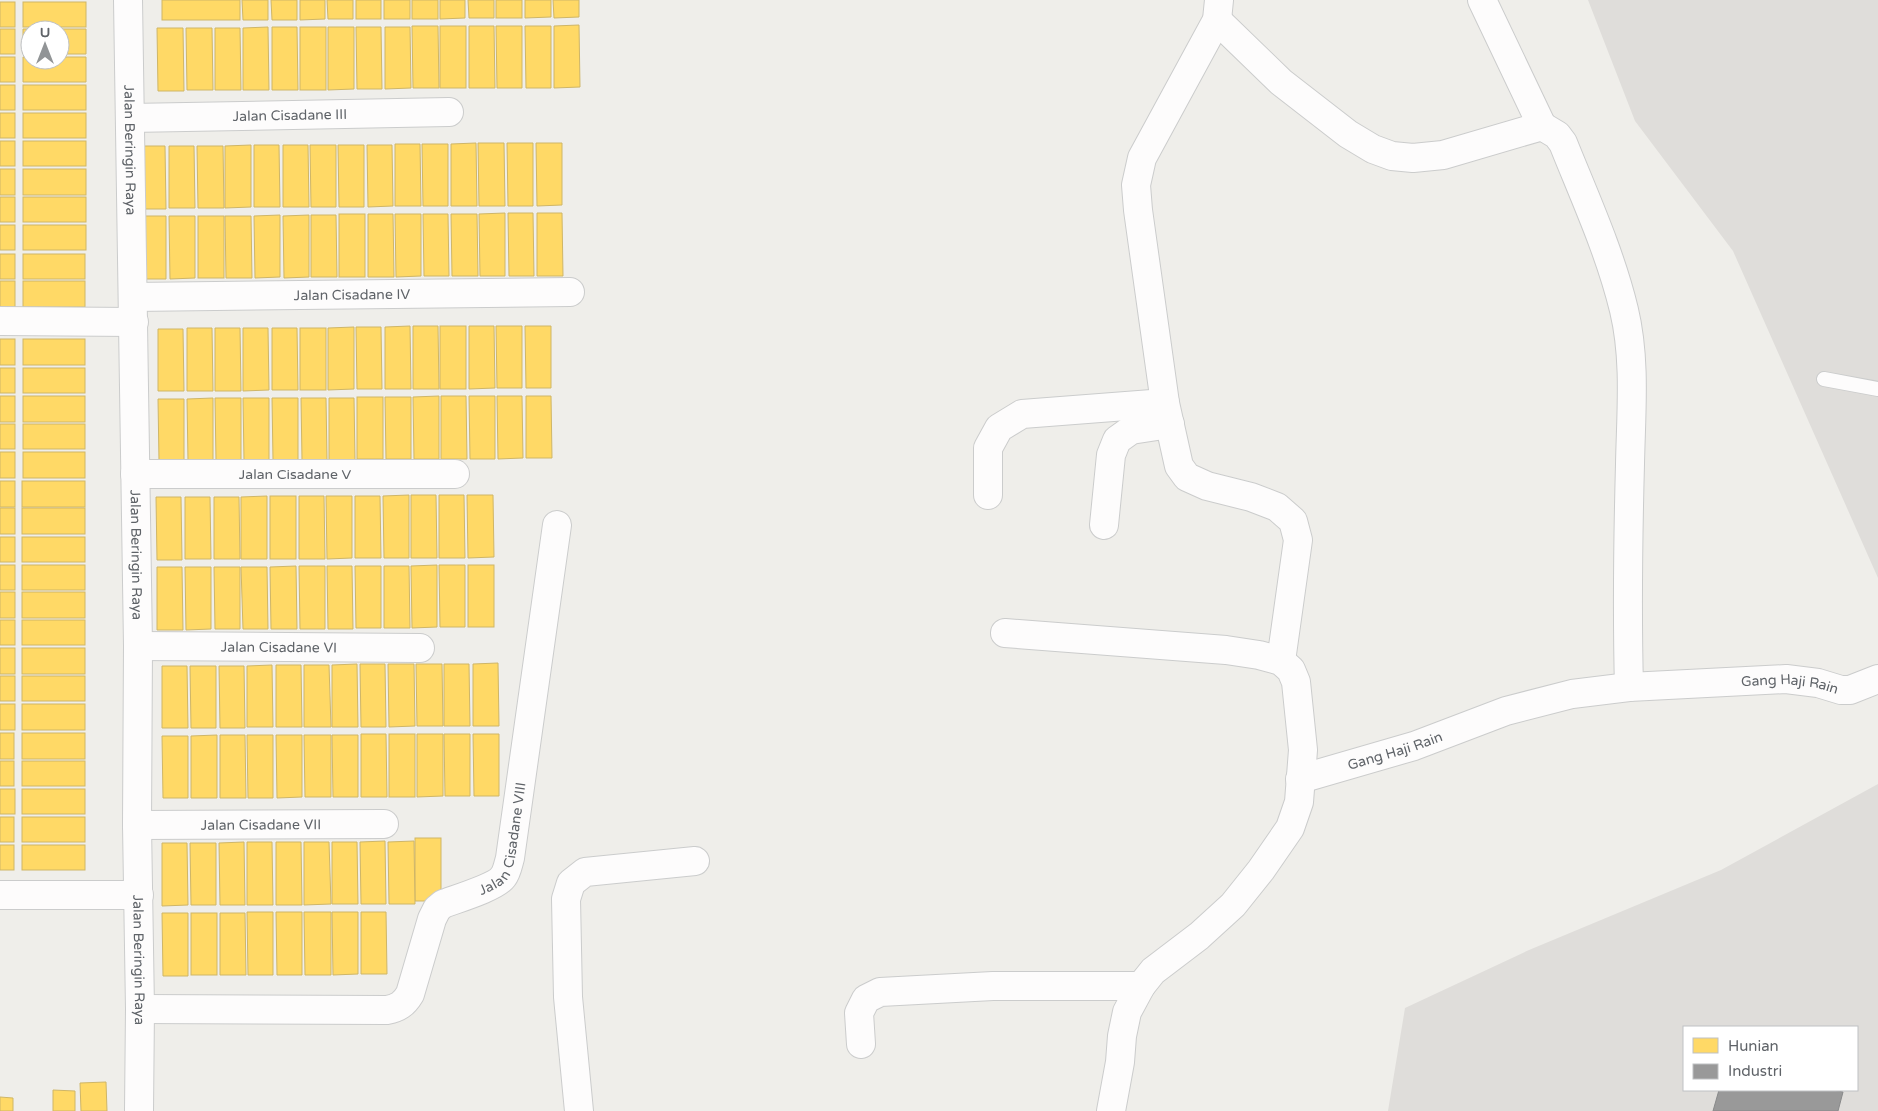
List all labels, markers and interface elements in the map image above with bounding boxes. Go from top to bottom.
north arrow [20,20,70,70]
text: U [40,24,50,41]
street label: Jalan Beringin Raya [121,85,140,215]
street label: Jalan Cisadane III [233,105,347,125]
street label: Jalan Cisadane IV [294,285,411,304]
street label: Jalan Cisadane V [239,466,351,483]
street label: Jalan Beringin Raya [127,490,146,620]
street label: Jalan Cisadane VI [221,638,337,656]
street label: Gang Haji Rain [1740,670,1841,697]
street label: Gang Haji Rain [1345,728,1445,773]
street label: Jalan Cisadane VIII [476,781,529,899]
street label: Jalan Cisadane VII [201,816,321,833]
street label: Jalan Beringin Raya [130,895,149,1025]
legend [1683,1026,1858,1091]
text: Hunian [1728,1037,1779,1055]
text: Industri [1728,1062,1782,1080]

